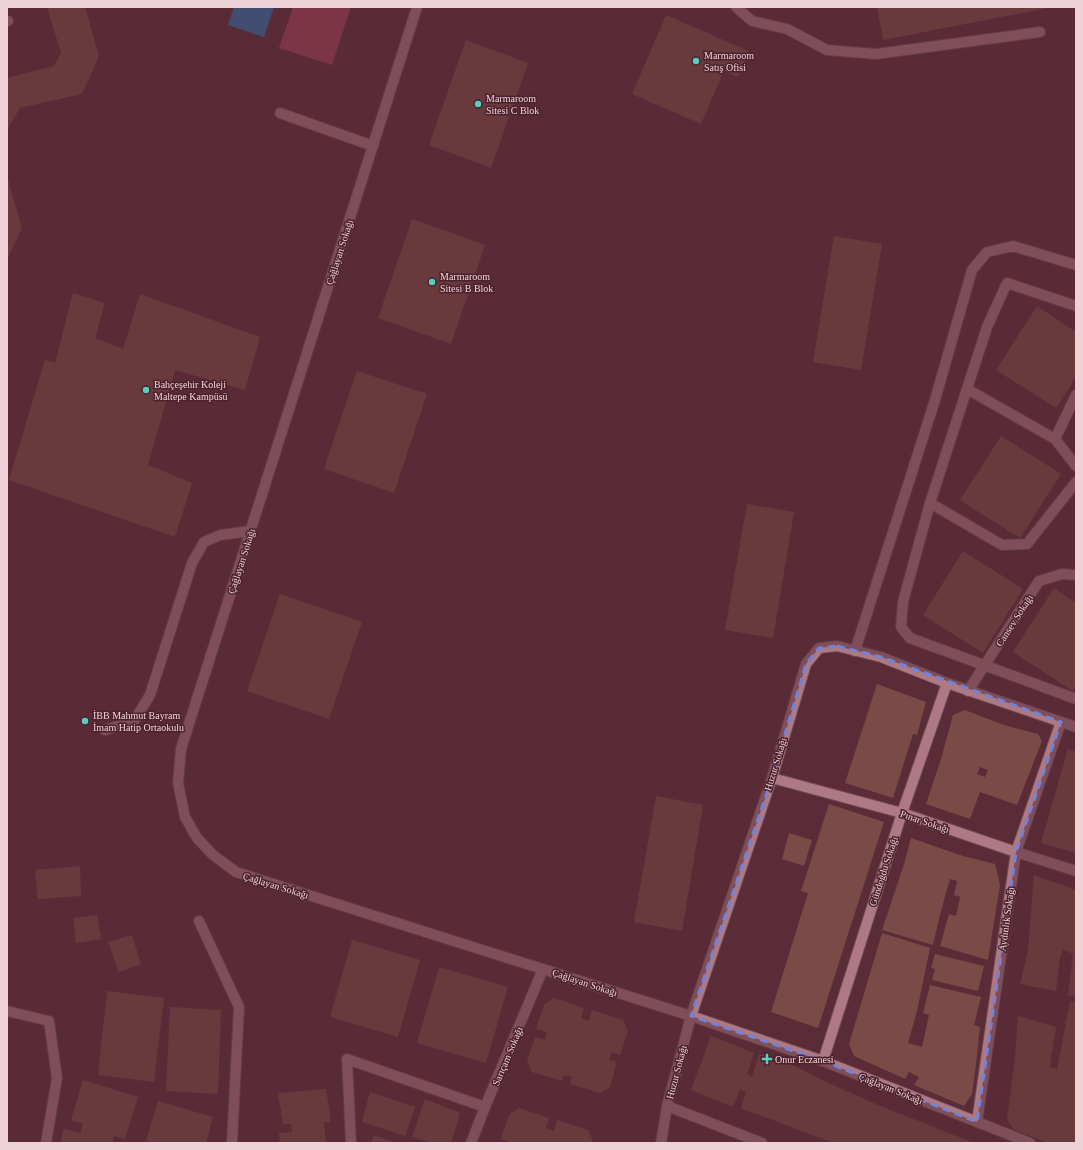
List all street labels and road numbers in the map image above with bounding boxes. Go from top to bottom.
street label: Çağlayan Sokağı [324,218,355,286]
street label: Çağlayan Sokağı [226,527,257,595]
street label: Cansev Sokağı [994,592,1035,648]
street label: Huzur Sokağı [762,736,789,792]
street label: Pınar Sokağı [899,808,951,835]
street label: Gündoğdu Sokağı [867,835,900,907]
street label: Çağlayan Sokağı [242,870,310,901]
street label: Aydınlık Sokağı [997,886,1016,952]
street label: Çağlayan Sokağı [551,967,619,998]
street label: Sarıçam Sokağı [490,1025,525,1087]
street label: Huzur Sokağı [664,1044,689,1100]
street label: Çağlayan Sokağı [857,1071,925,1106]

